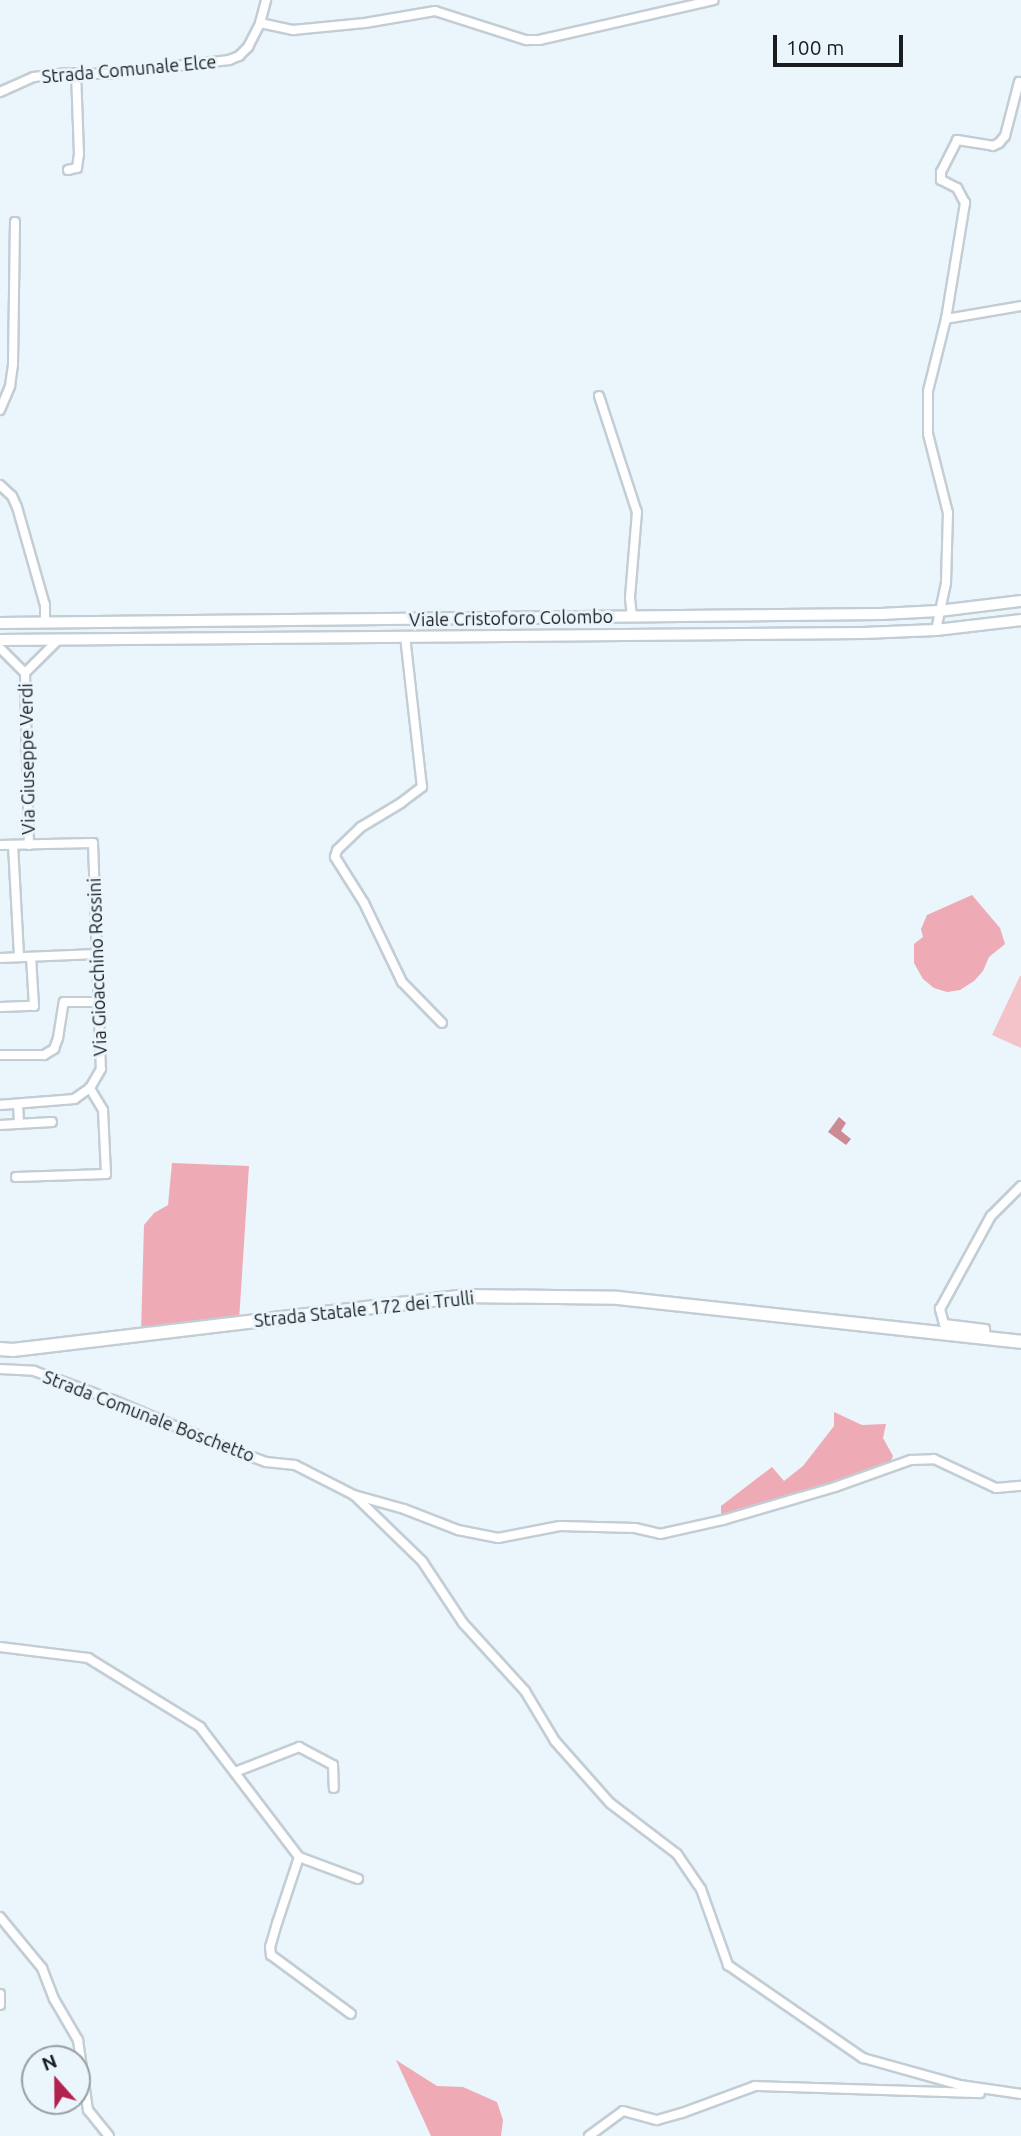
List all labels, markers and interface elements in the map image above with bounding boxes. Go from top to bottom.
scale bar [776,21,906,65]
text: 100 m [786,35,844,59]
street label: Strada Comunale Elce [41,51,217,87]
street label: Viale Cristoforo Colombo [409,605,613,631]
street label: Via Giuseppe Verdi [15,683,39,835]
street label: Via Gioacchino Rossini [83,877,111,1057]
street label: Strada Statale 172 dei Trulli [253,1287,475,1331]
street label: Strada Comunale Boschetto [40,1366,258,1466]
north arrow [21,2045,91,2115]
text: N [39,2049,60,2075]

